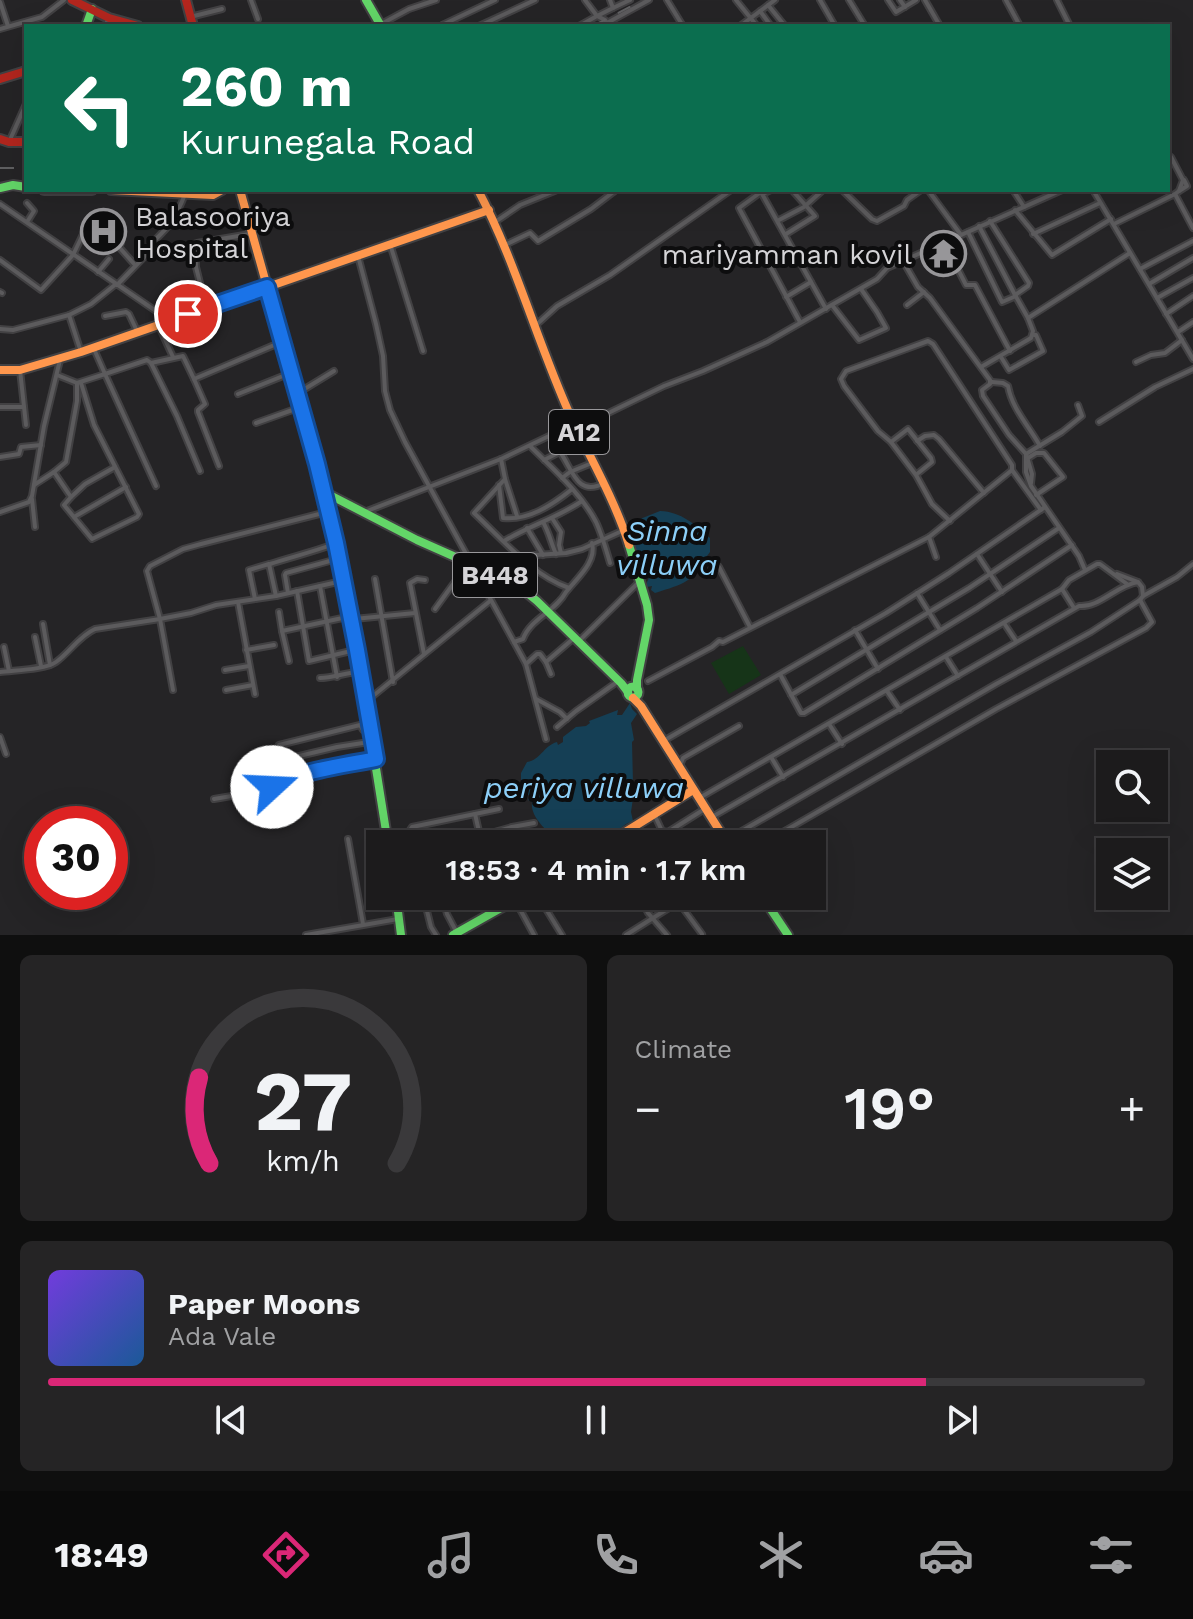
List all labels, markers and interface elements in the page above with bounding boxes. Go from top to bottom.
text: 260 m [180,54,353,120]
icon: left [48,56,152,160]
text: Kurunegala Road [180,121,475,163]
place label: Balasooriya Hospital [135,200,291,265]
hospital icon: Balasooriya Hospital [80,208,128,256]
temple icon: mariyamman kovil [919,230,967,278]
place label: mariyamman kovil [662,238,912,271]
pin [154,280,222,348]
icon: arrive [166,292,210,336]
road number: A12 [549,410,609,454]
water label: Sinna villuwa [616,513,718,582]
road number: B448 [453,553,537,597]
position arrow [230,745,314,829]
map controls [1096,750,1168,910]
button: search [1096,750,1168,822]
water label: periya villuwa [483,770,684,805]
speed limit sign: 30 [24,806,128,910]
button: layers [1096,838,1168,910]
text: 18:53 · 4 min · 1.7 km [446,852,746,887]
text: Climate [635,1034,732,1064]
text: 27 [254,1053,353,1150]
text: 19° [844,1073,935,1144]
text: − [635,1083,661,1135]
text: + [1118,1083,1145,1135]
text: km/h [266,1144,340,1178]
text: Paper Moons [168,1286,360,1321]
text: Ada Vale [168,1321,276,1351]
icon: previous [209,1398,253,1442]
icon: pause [574,1398,618,1442]
icon: next [940,1398,984,1442]
icon: directions [258,1527,314,1583]
icon: music [423,1527,479,1583]
icon: phone [588,1527,644,1583]
icon: climate [753,1527,809,1583]
icon: car [918,1527,974,1583]
icon: filters [1083,1527,1139,1583]
text: 18:49 [54,1534,149,1576]

